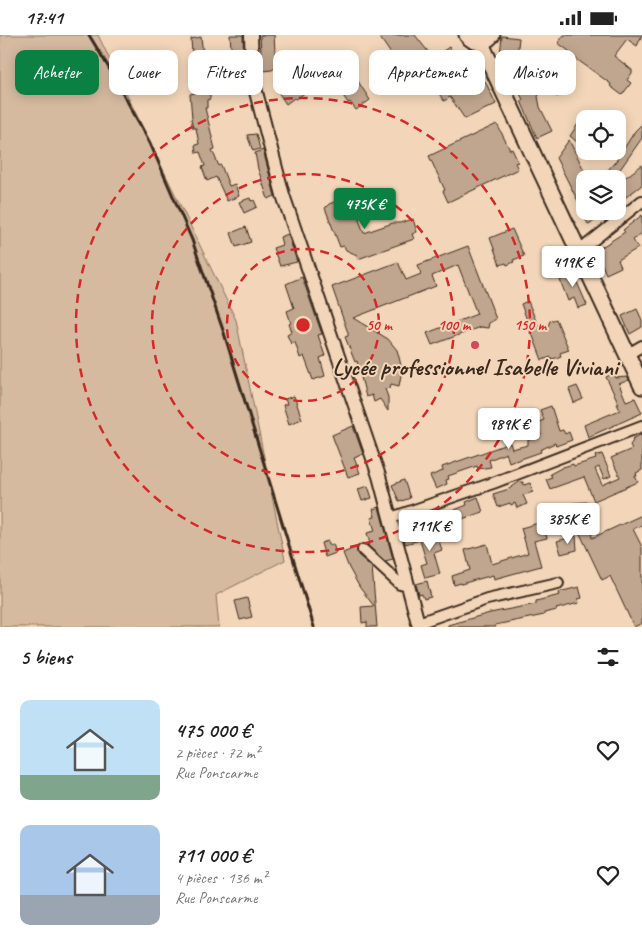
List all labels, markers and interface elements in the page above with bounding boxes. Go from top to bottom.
text: 17:41 [25,6,63,30]
chip: Acheter [15,50,99,95]
chip: Louer [109,50,178,95]
chip: Filtres [188,50,263,95]
chip: Nouveau [273,50,359,95]
chip: Appartement [369,50,485,95]
chip: Maison [495,50,576,95]
map controls [576,110,626,220]
button: locate [576,110,626,160]
button: layers [576,170,626,220]
pin: 475K € [324,187,406,230]
text: 475K € [345,194,385,214]
pin: 419K € [532,245,614,288]
text: 419K € [553,252,593,272]
centre of rings [294,316,312,334]
text: 50 m [366,316,393,335]
text: 100 m [438,316,472,335]
text: 150 m [514,316,548,335]
marker: Lycée professionnel Isabelle Viviani [469,339,481,351]
place label: Lycée professionnel Isabelle Viviani [332,352,621,382]
pin: 989K € [468,407,550,450]
text: 989K € [489,414,529,434]
pin: 385K € [527,503,609,545]
pin: 711K € [389,509,471,552]
text: 385K € [548,509,588,529]
text: 711K € [410,516,450,536]
icon: filters [594,643,622,671]
text: 5 biens [20,644,72,670]
text: 475 000 € [175,717,251,743]
icon: home [60,720,120,780]
icon: heart [594,736,622,764]
text: 2 pièces · 72 m² [175,743,260,763]
text: Rue Ponscarme [175,763,257,783]
text: 711 000 € [175,842,251,868]
icon: home [60,845,120,905]
icon: heart [594,861,622,889]
text: 4 pièces · 136 m² [175,868,267,888]
text: Rue Ponscarme [175,888,257,908]

